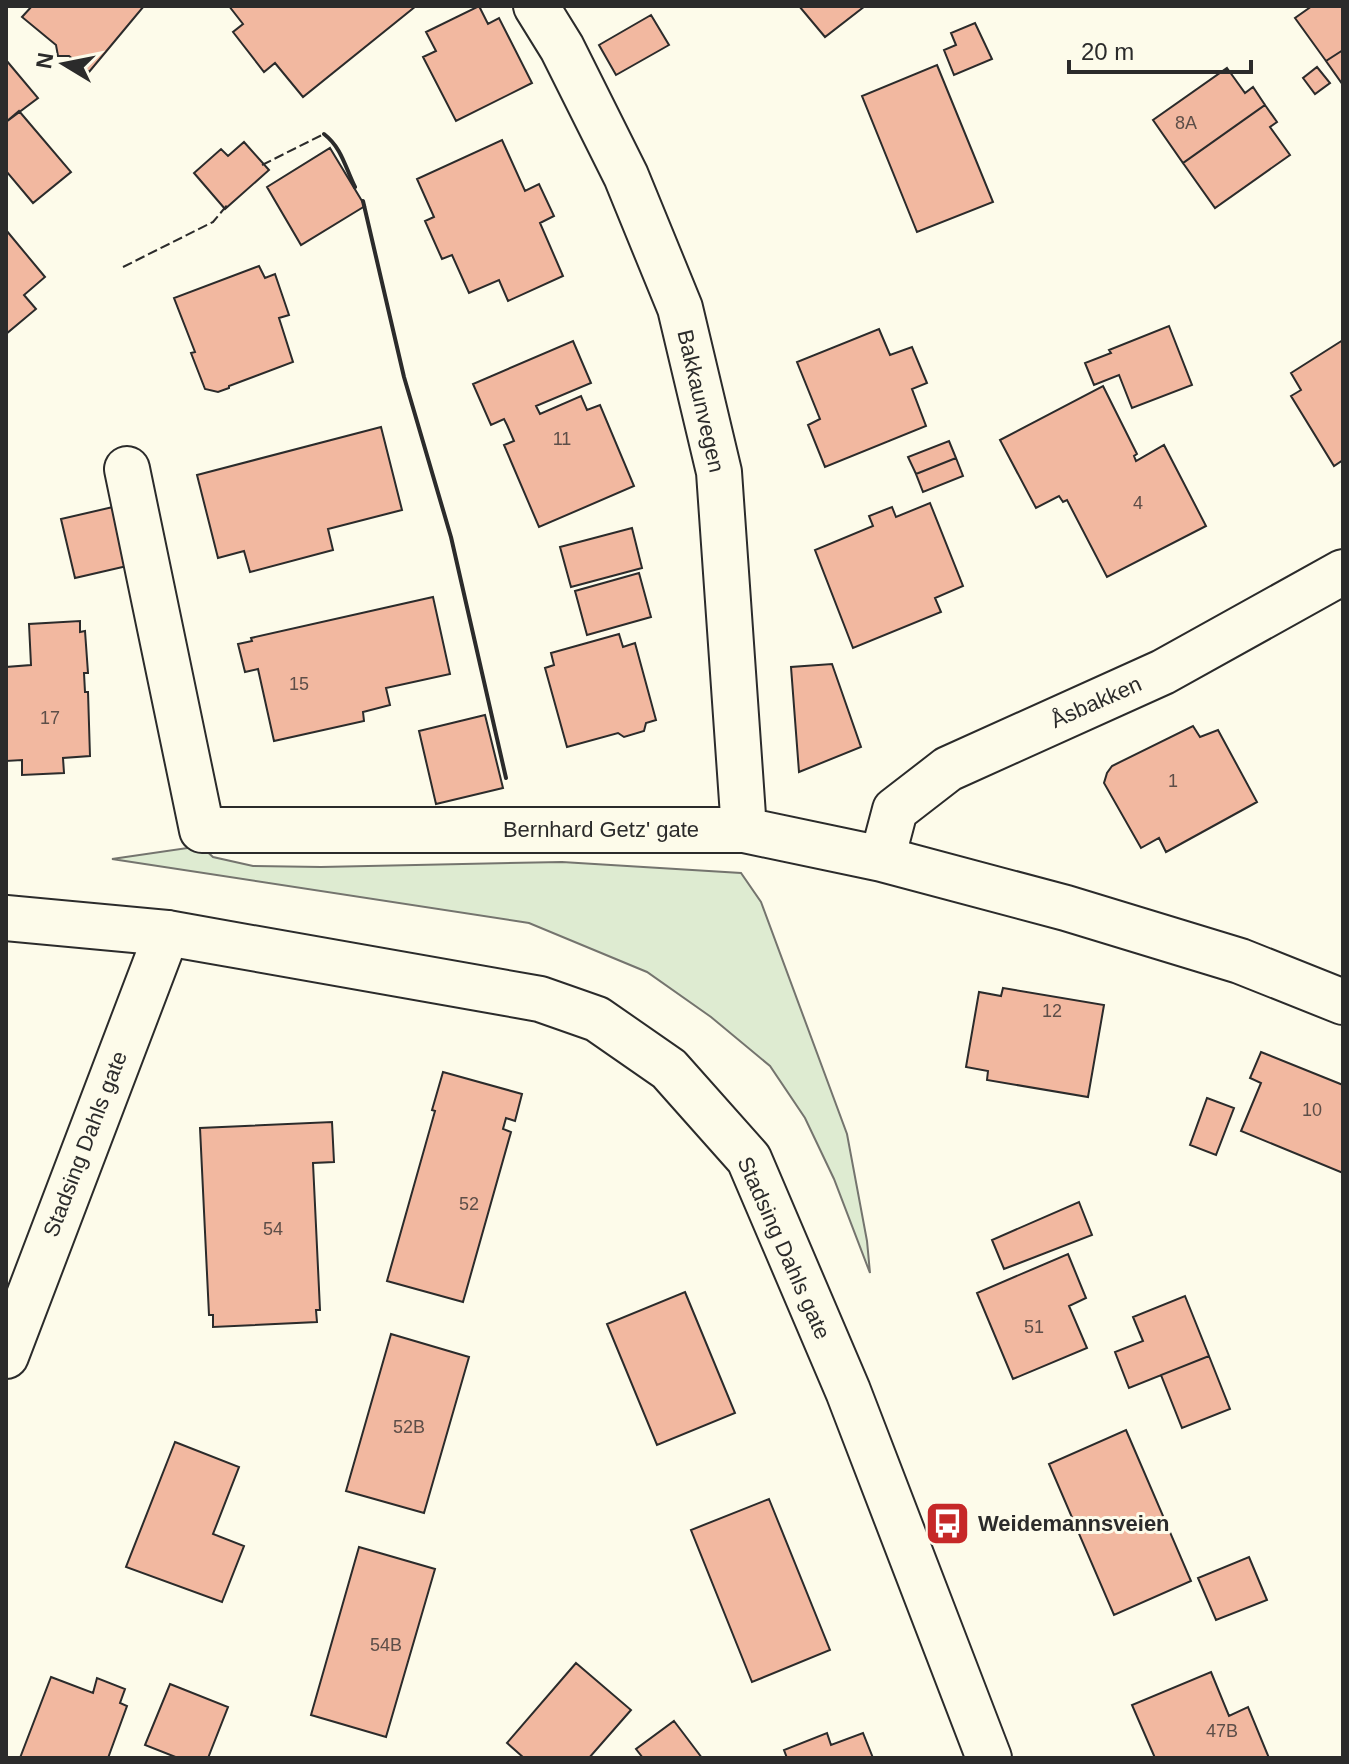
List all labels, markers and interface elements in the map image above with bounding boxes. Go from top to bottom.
north arrow [24,24,104,104]
scale bar [1069,24,1251,74]
text: 20 m [1081,38,1134,65]
text: N [31,51,58,71]
house number: 8A [1175,113,1197,133]
street label: Bakkaunvegen [672,327,730,475]
house number: 11 [553,429,571,449]
house number: 4 [1133,493,1143,513]
street label: Åsbakken [1047,671,1145,733]
house number: 15 [289,674,309,694]
house number: 17 [40,708,60,728]
house number: 1 [1168,771,1178,791]
street label: Bernhard Getz' gate [503,817,699,842]
house number: 12 [1042,1001,1062,1021]
street label: Stadsing Dahls gate [38,1048,132,1240]
house number: 10 [1302,1100,1322,1120]
street label: Stadsing Dahls gate [733,1153,835,1343]
house number: 52 [459,1194,479,1214]
house number: 54 [263,1219,283,1239]
house number: 51 [1024,1317,1044,1337]
house number: 52B [393,1417,425,1437]
bus stop icon: Weidemannsveien [923,1499,971,1547]
place label: Weidemannsveien [978,1511,1170,1536]
house number: 54B [370,1635,402,1655]
house number: 47B [1206,1721,1238,1741]

